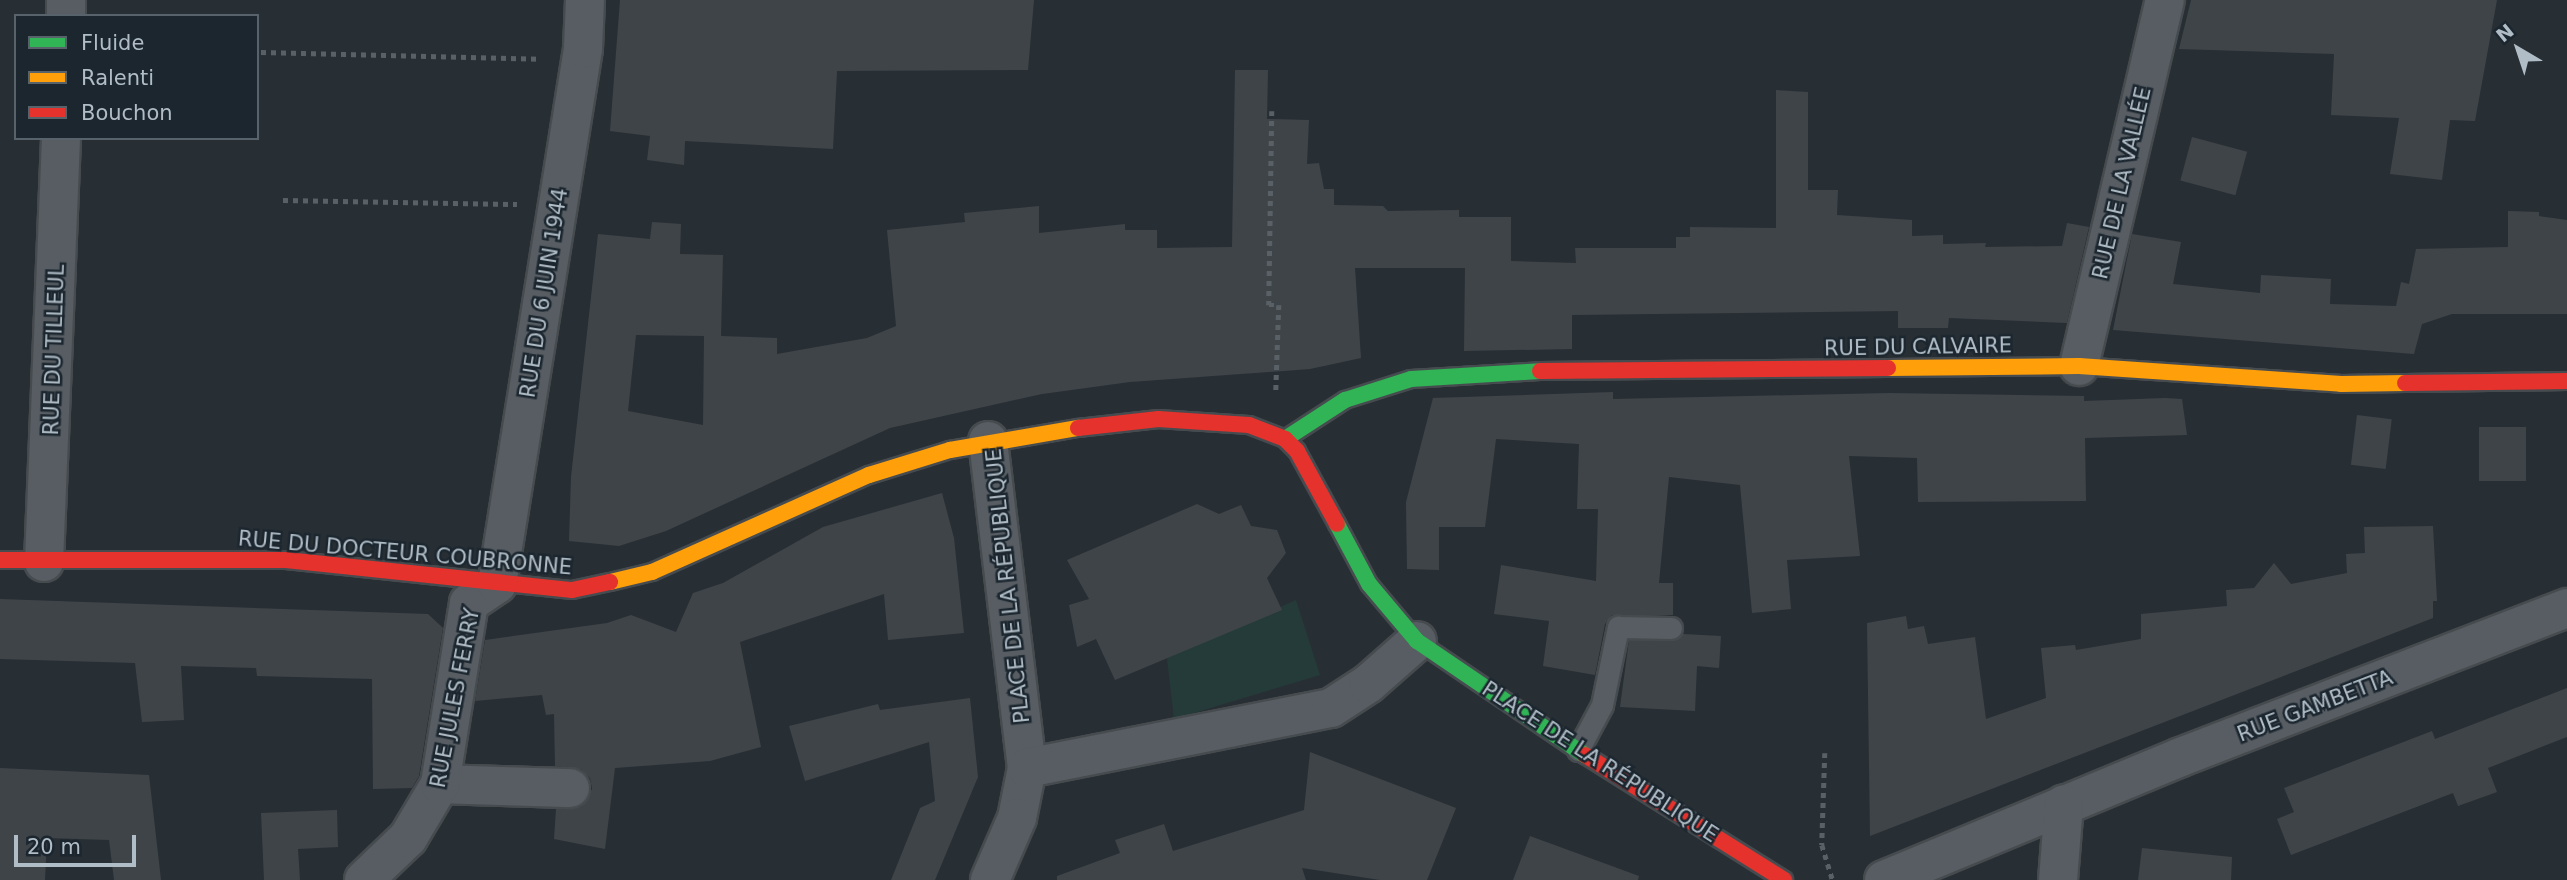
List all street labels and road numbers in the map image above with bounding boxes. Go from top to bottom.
street label: RUE DE LA VALLÉE [2088,84,2156,282]
street label: RUE DU 6 JUIN 1944 [515,186,573,400]
street label: RUE DU TILLEUL [38,264,70,436]
street label: RUE DU CALVAIRE [1824,333,2012,361]
street label: PLACE DE LA RÉPUBLIQUE [981,447,1035,725]
street label: RUE DU DOCTEUR COUBRONNE [237,526,573,580]
street label: RUE JULES FERRY [425,606,485,790]
street label: RUE GAMBETTA [2234,665,2396,747]
street label: PLACE DE LA RÉPUBLIQUE [1477,676,1723,848]

